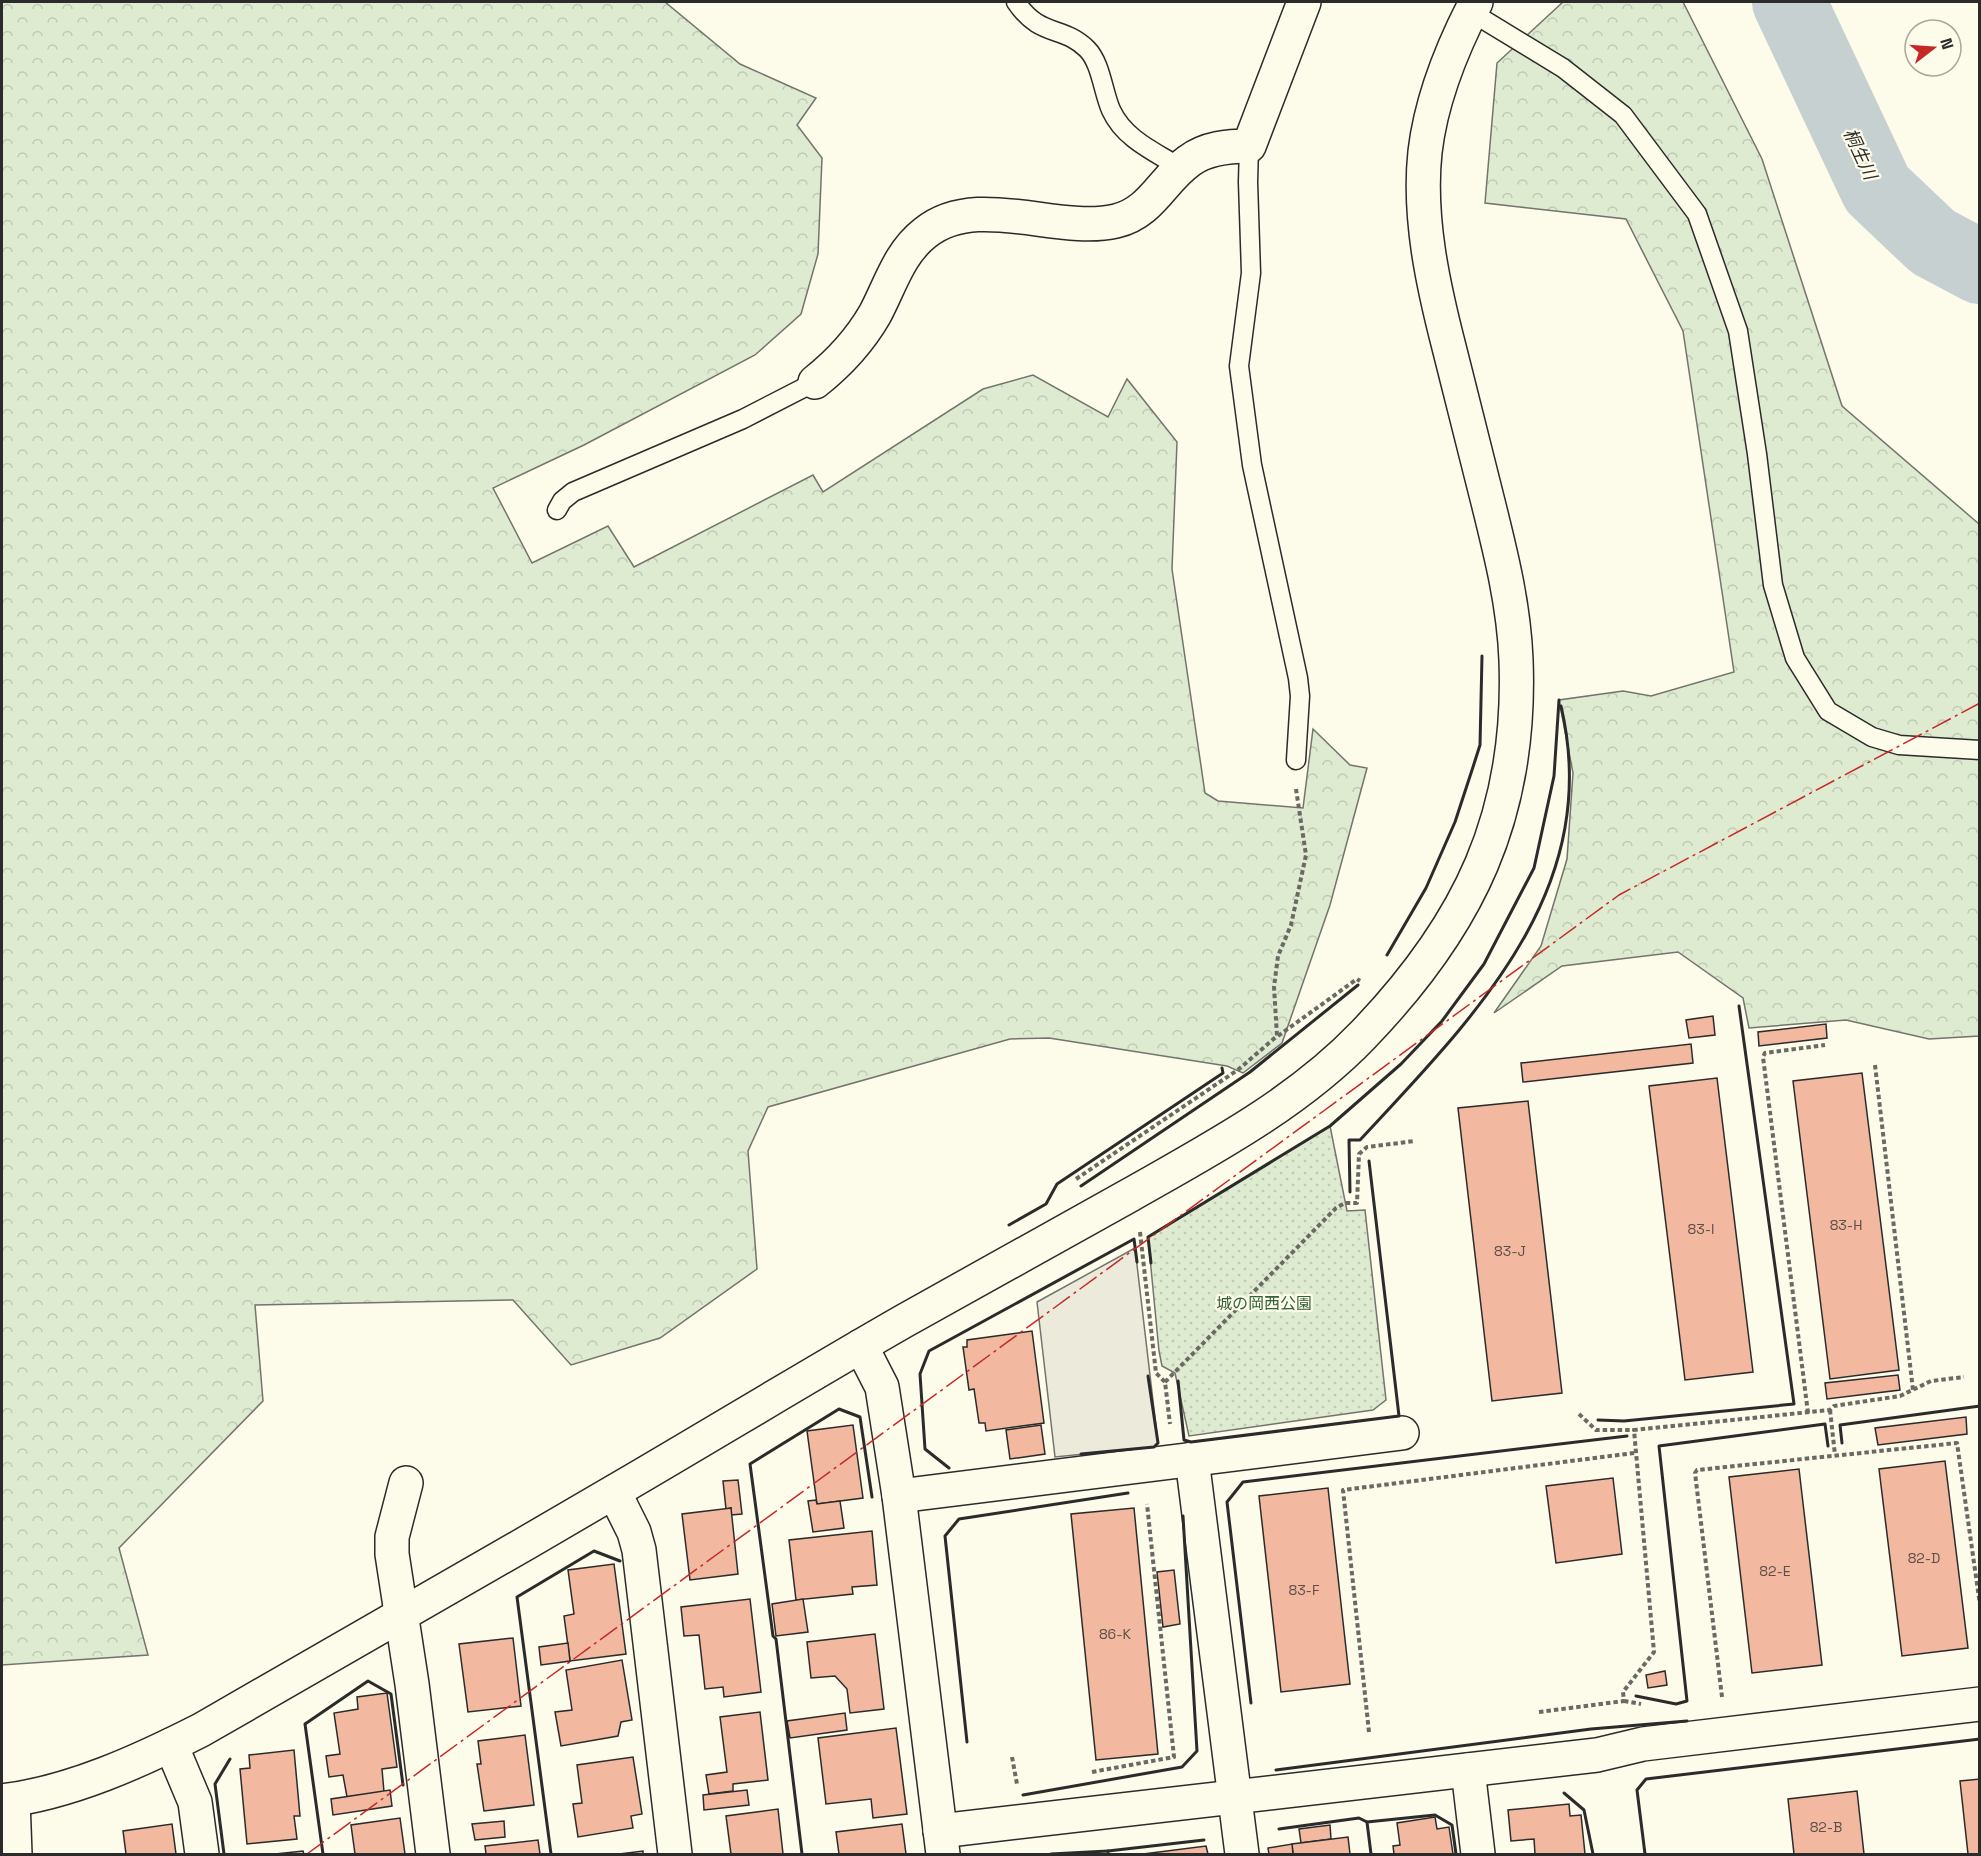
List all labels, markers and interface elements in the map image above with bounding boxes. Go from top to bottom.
north arrow [1903,18,1963,78]
text: N [1935,36,1958,52]
water label: 桐生川 [1839,124,1883,185]
house number: 83-H [1830,1216,1862,1234]
house number: 83-I [1688,1220,1714,1238]
house number: 83-J [1494,1242,1526,1260]
park label: 城の岡西公園 [1216,1293,1312,1314]
house number: 82-D [1908,1549,1940,1567]
house number: 82-E [1759,1562,1791,1580]
house number: 83-F [1288,1581,1320,1599]
house number: 86-K [1099,1625,1132,1643]
house number: 82-B [1810,1818,1842,1836]

